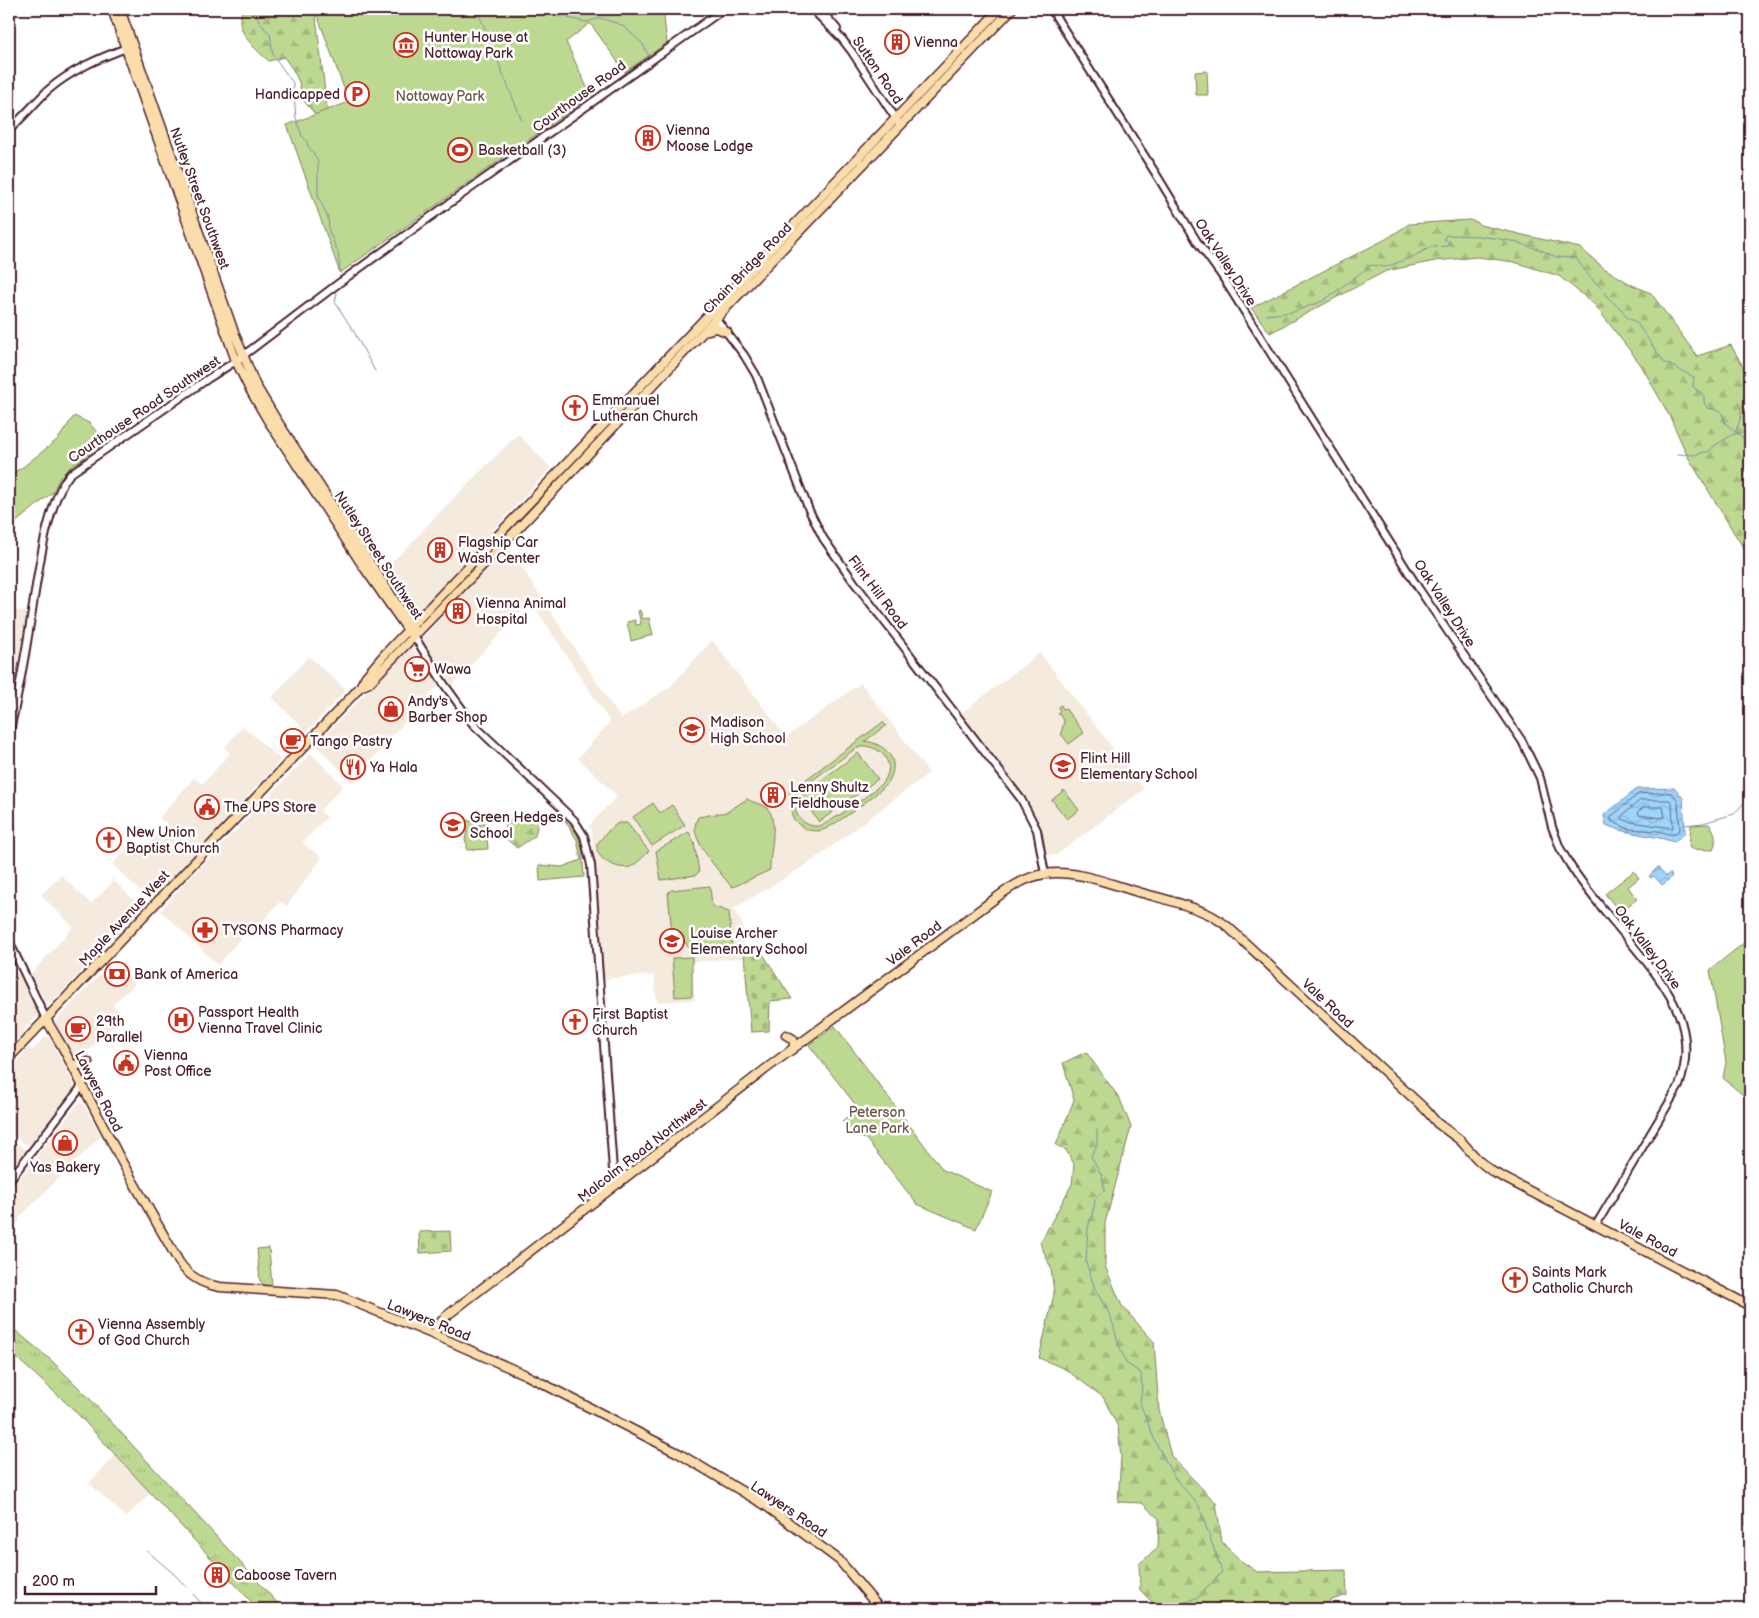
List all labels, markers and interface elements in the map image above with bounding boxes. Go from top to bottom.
place label: Hunter House at Nottoway Park [424,29,529,62]
building icon: Vienna [884,29,910,55]
museum icon: Hunter House at Nottoway Park [393,32,419,58]
street label: Sutton Road [849,33,906,107]
place label: Vienna [914,34,958,51]
street label: Courthouse Road [529,57,629,136]
parking icon: Handicapped [344,81,370,107]
place label: Handicapped [255,86,340,103]
park label: Nottoway Park [396,88,485,105]
place label: Vienna Moose Lodge [666,122,753,155]
street label: Nutley Street Southwest [166,125,233,272]
building icon: Vienna Moose Lodge [635,125,661,151]
sports icon: Basketball (3) [447,137,473,163]
place label: Basketball (3) [478,142,566,159]
street label: Oak Valley Drive [1191,215,1260,309]
street label: Chain Bridge Road [699,219,795,318]
street label: Courthouse Road Southwest [65,352,224,467]
place label: Emmanuel Lutheran Church [592,392,698,425]
church icon: Emmanuel Lutheran Church [562,395,588,421]
street label: Nutley Street Southwest [331,488,427,623]
place label: Flagship Car Wash Center [458,534,541,567]
building icon: Flagship Car Wash Center [427,537,453,563]
street label: Flint Hill Road [844,552,911,633]
street label: Oak Valley Drive [1410,556,1479,650]
place label: Vienna Animal Hospital [476,595,566,628]
building icon: Vienna Animal Hospital [445,598,471,624]
supermarket icon: Wawa [404,656,430,682]
place label: Wawa [434,661,471,678]
place label: Andy's Barber Shop [408,693,488,726]
shop icon: Andy's Barber Shop [378,696,404,722]
place label: Madison High School [710,714,786,747]
school or university icon: Madison High School [679,717,705,743]
cafe icon: Tango Pastry [280,728,306,754]
place label: Tango Pastry [310,733,393,750]
place label: Flint Hill Elementary School [1080,750,1198,783]
school or university icon: Flint Hill Elementary School [1050,753,1076,779]
restaurant icon: Ya Hala [340,754,366,780]
place label: Ya Hala [369,759,418,776]
place label: Lenny Shultz Fieldhouse [790,779,869,812]
building icon: Lenny Shultz Fieldhouse [760,782,786,808]
public building icon: The UPS Store [194,794,220,820]
place label: The UPS Store [224,799,316,816]
place label: Green Hedges School [470,809,564,842]
school or university icon: Green Hedges School [440,812,466,838]
place label: New Union Baptist Church [126,824,220,857]
church icon: New Union Baptist Church [96,827,122,853]
street label: Maple Avenue West [76,866,174,970]
street label: Oak Valley Drive [1611,902,1685,993]
pharmacy icon: TYSONS Pharmacy [192,917,218,943]
street label: Vale Road [883,917,945,970]
place label: TYSONS Pharmacy [222,922,344,939]
place label: Louise Archer Elementary School [690,925,808,958]
school or university icon: Louise Archer Elementary School [659,928,685,954]
bank icon: Bank of America [104,961,130,987]
place label: Bank of America [134,966,238,983]
street label: Vale Road [1298,975,1357,1032]
place label: Passport Health Vienna Travel Clinic [198,1004,322,1037]
place label: First Baptist Church [592,1006,669,1039]
hospital icon: Passport Health Vienna Travel Clinic [168,1007,194,1033]
church icon: First Baptist Church [562,1009,588,1035]
place label: 29th Parallel [96,1013,142,1046]
cafe icon: 29th Parallel [65,1016,91,1042]
place label: Vienna Post Office [144,1047,212,1080]
street label: Lawyers Road [71,1048,126,1135]
public building icon: Vienna Post Office [113,1050,139,1076]
street label: Malcolm Road Northwest [574,1094,711,1206]
park label: Peterson Lane Park [845,1104,909,1137]
shop icon: Yas Bakery [52,1130,78,1156]
place label: Yas Bakery [29,1159,101,1176]
street label: Vale Road [1615,1216,1680,1261]
place label: Saints Mark Catholic Church [1532,1264,1633,1297]
church icon: Saints Mark Catholic Church [1502,1267,1528,1293]
street label: Lawyers Road [384,1296,473,1345]
place label: Vienna Assembly of God Church [98,1316,206,1349]
church icon: Vienna Assembly of God Church [68,1319,94,1345]
street label: Lawyers Road [747,1478,830,1541]
building icon: Caboose Tavern [204,1562,230,1588]
scale bar [25,1563,156,1595]
place label: Caboose Tavern [234,1567,337,1584]
text: 200 m [32,1572,75,1591]

